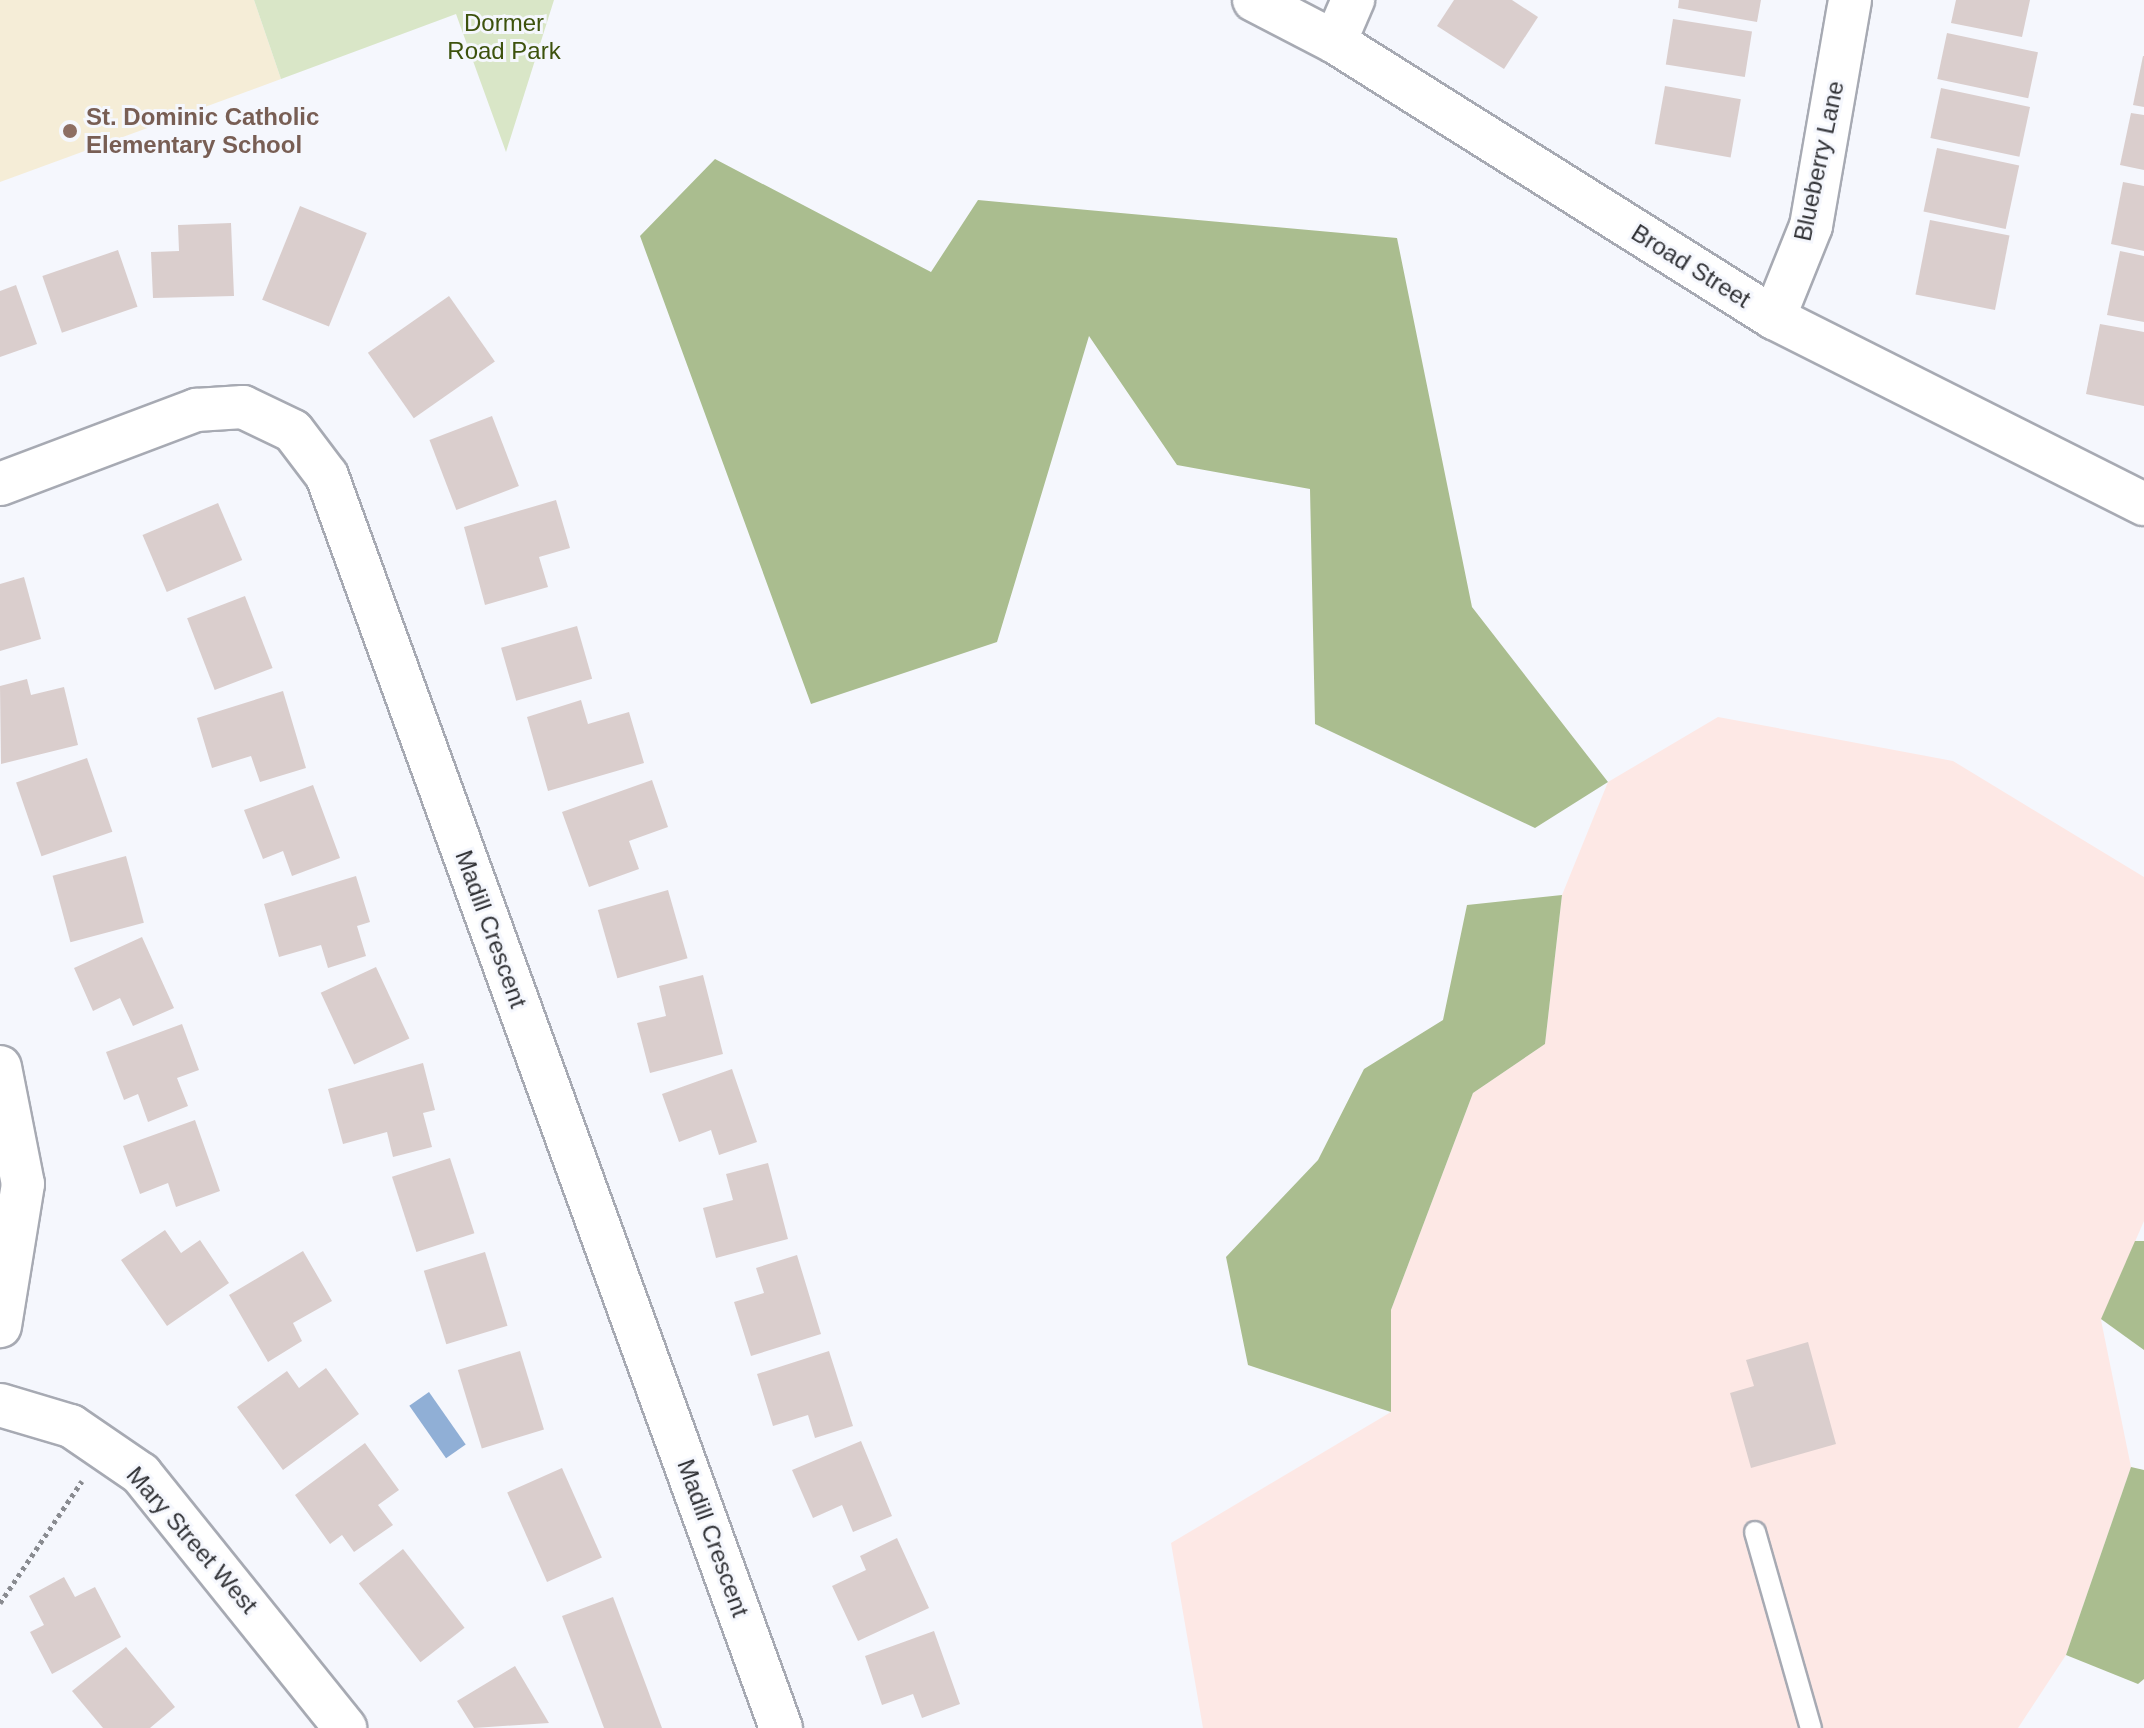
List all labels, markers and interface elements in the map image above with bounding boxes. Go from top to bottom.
park label: Dormer Road Park [447,9,561,65]
street label: Blueberry Lane [1788,78,1850,244]
place label: St. Dominic Catholic Elementary School [86,103,319,159]
marker: St. Dominic Catholic Elementary School [61,122,79,140]
street label: Broad Street [1626,218,1756,314]
street label: Madill Crescent [449,846,533,1012]
street label: Madill Crescent [671,1455,755,1621]
street label: Mary Street West [120,1461,264,1619]

